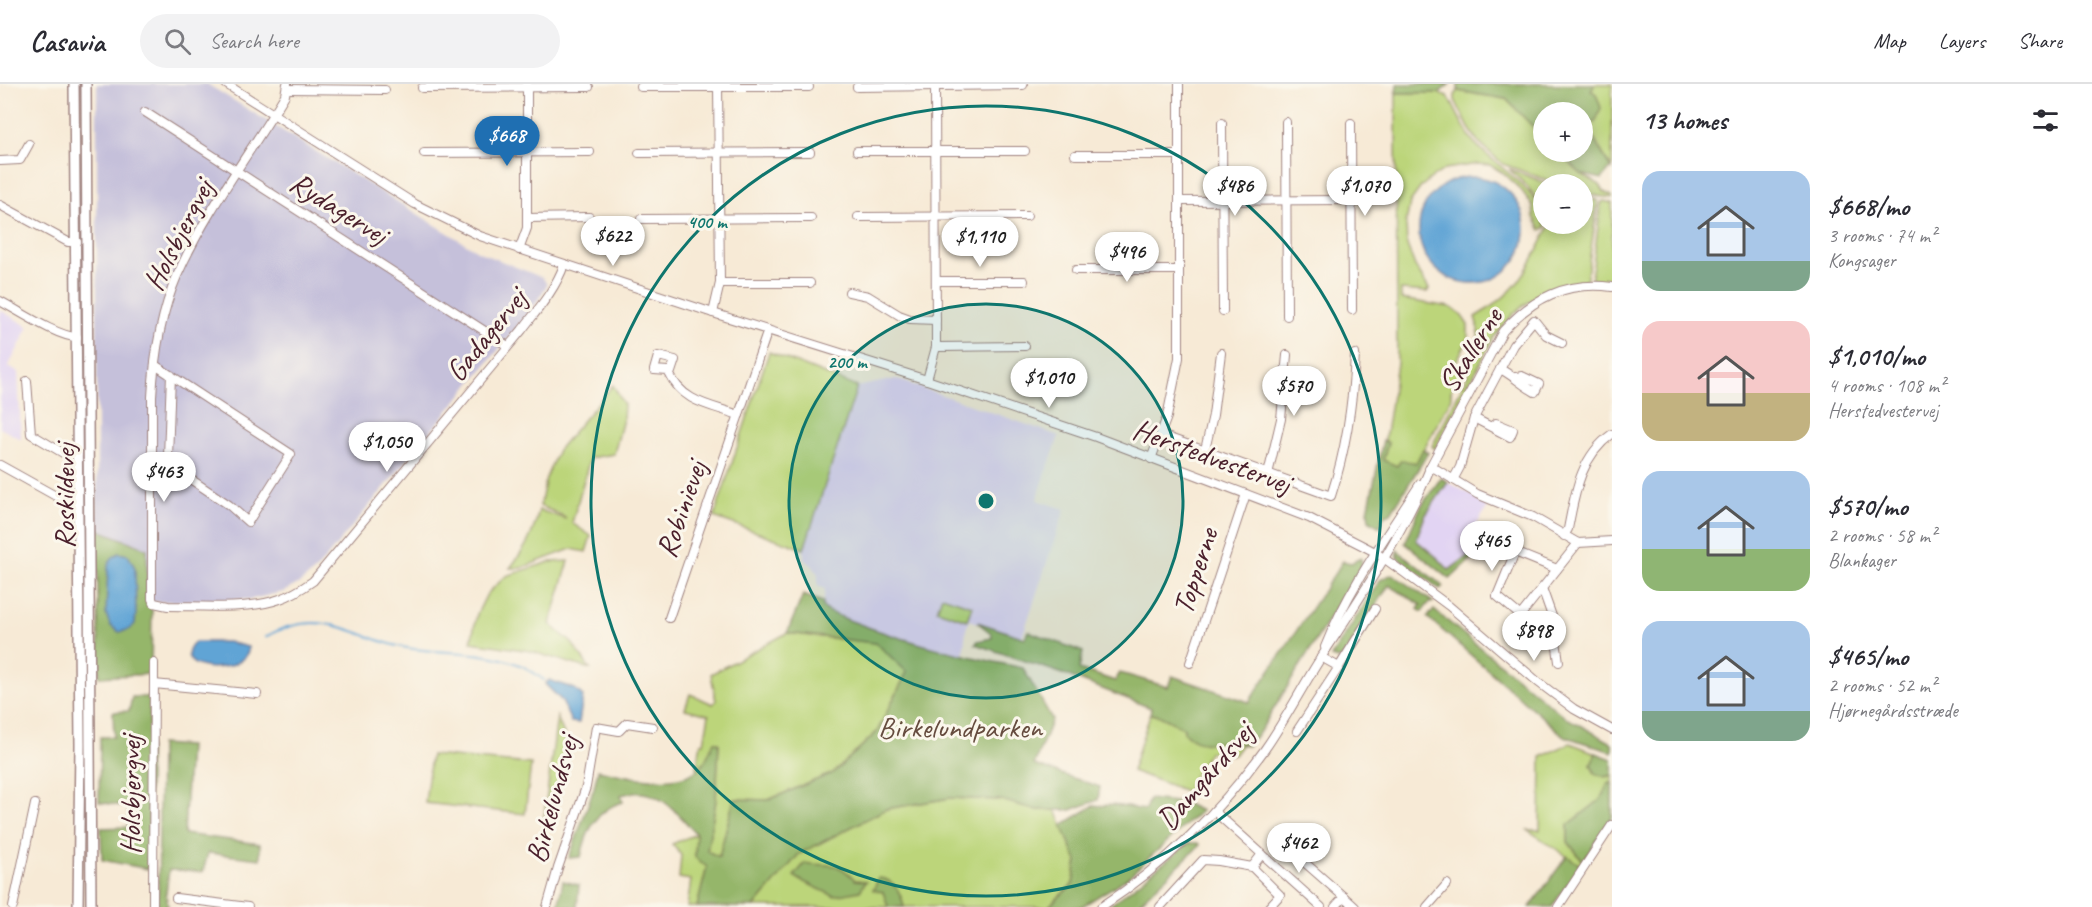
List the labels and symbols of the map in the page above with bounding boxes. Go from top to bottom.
pin: $668 [471,116,543,167]
street label: Rydagervej [283,163,398,254]
pin: $486 [1199,166,1271,217]
pin: $1,070 [1316,166,1414,217]
street label: Holsbjergvej [134,170,224,297]
text: 400 m [688,211,728,233]
pin: $622 [577,216,649,267]
pin: $1,110 [931,217,1029,268]
pin: $496 [1091,232,1163,283]
street label: Gadagervej [437,278,537,389]
street label: Skallerne [1429,299,1512,399]
text: 200 m [828,351,868,373]
pin: $1,010 [1000,358,1098,409]
pin: $570 [1258,366,1330,417]
street label: Herstedvestervej [1128,410,1299,503]
pin: $1,050 [338,422,436,473]
street label: Roskildevej [45,440,83,549]
pin: $463 [128,452,200,503]
street label: Robinievej [647,453,716,562]
centre of rings [976,491,996,511]
street label: Topperne [1163,521,1227,619]
pin: $465 [1456,521,1528,572]
pin: $898 [1498,611,1570,662]
park label: Birkelundparken [878,708,1043,746]
street label: Damgårdsvej [1148,712,1264,837]
street label: Birkelundsvej [517,727,588,867]
street label: Holsbjergvej [111,732,149,854]
pin: $462 [1263,823,1335,874]

